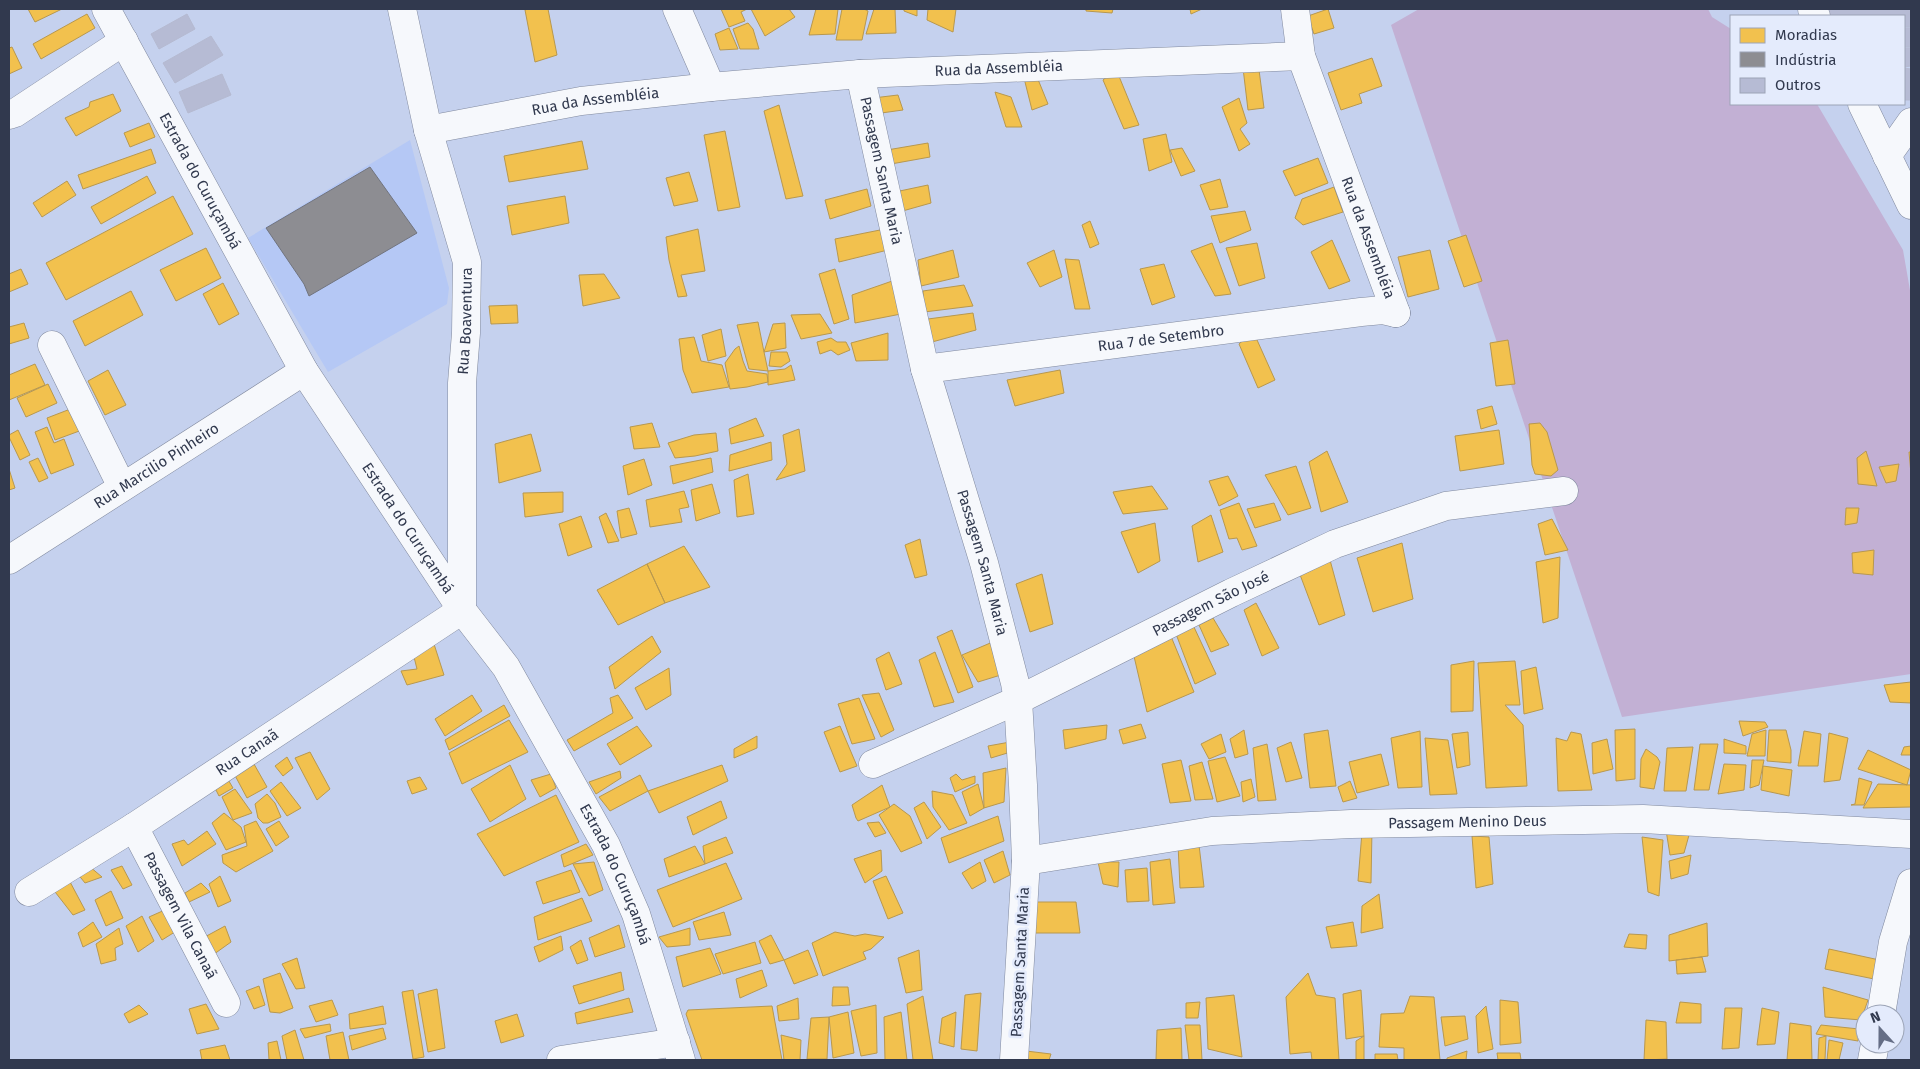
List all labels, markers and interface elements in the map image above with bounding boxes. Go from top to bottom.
legend [1730,15,1905,105]
text: Moradias [1775,26,1837,44]
text: Indústria [1775,51,1837,69]
street label: Rua da Assembléia [934,57,1063,80]
text: Outros [1775,76,1821,94]
street label: Rua da Assembléia [530,84,660,119]
street label: Passagem Santa Maria [856,95,906,246]
street label: Estrada do Curuçambá [155,109,245,252]
street label: Rua da Assembléia [1337,174,1399,301]
street label: Rua Boaventura [454,267,476,375]
street label: Rua 7 de Setembro [1097,321,1225,355]
street label: Rua Marcilio Pinheiro [90,419,222,512]
street label: Estrada do Curuçambá [358,459,458,597]
street label: Passagem Santa Maria [953,487,1011,637]
street label: Passagem São José [1149,567,1272,640]
street label: Rua Canaã [212,725,282,779]
street label: Estrada do Curuçambá [576,801,654,947]
street label: Passagem Menino Deus [1388,812,1547,832]
street label: Passagem Vila Canaã [140,849,221,982]
street label: Passagem Santa Maria [1007,886,1033,1038]
north arrow [1855,1004,1905,1054]
text: N [1868,1008,1883,1027]

